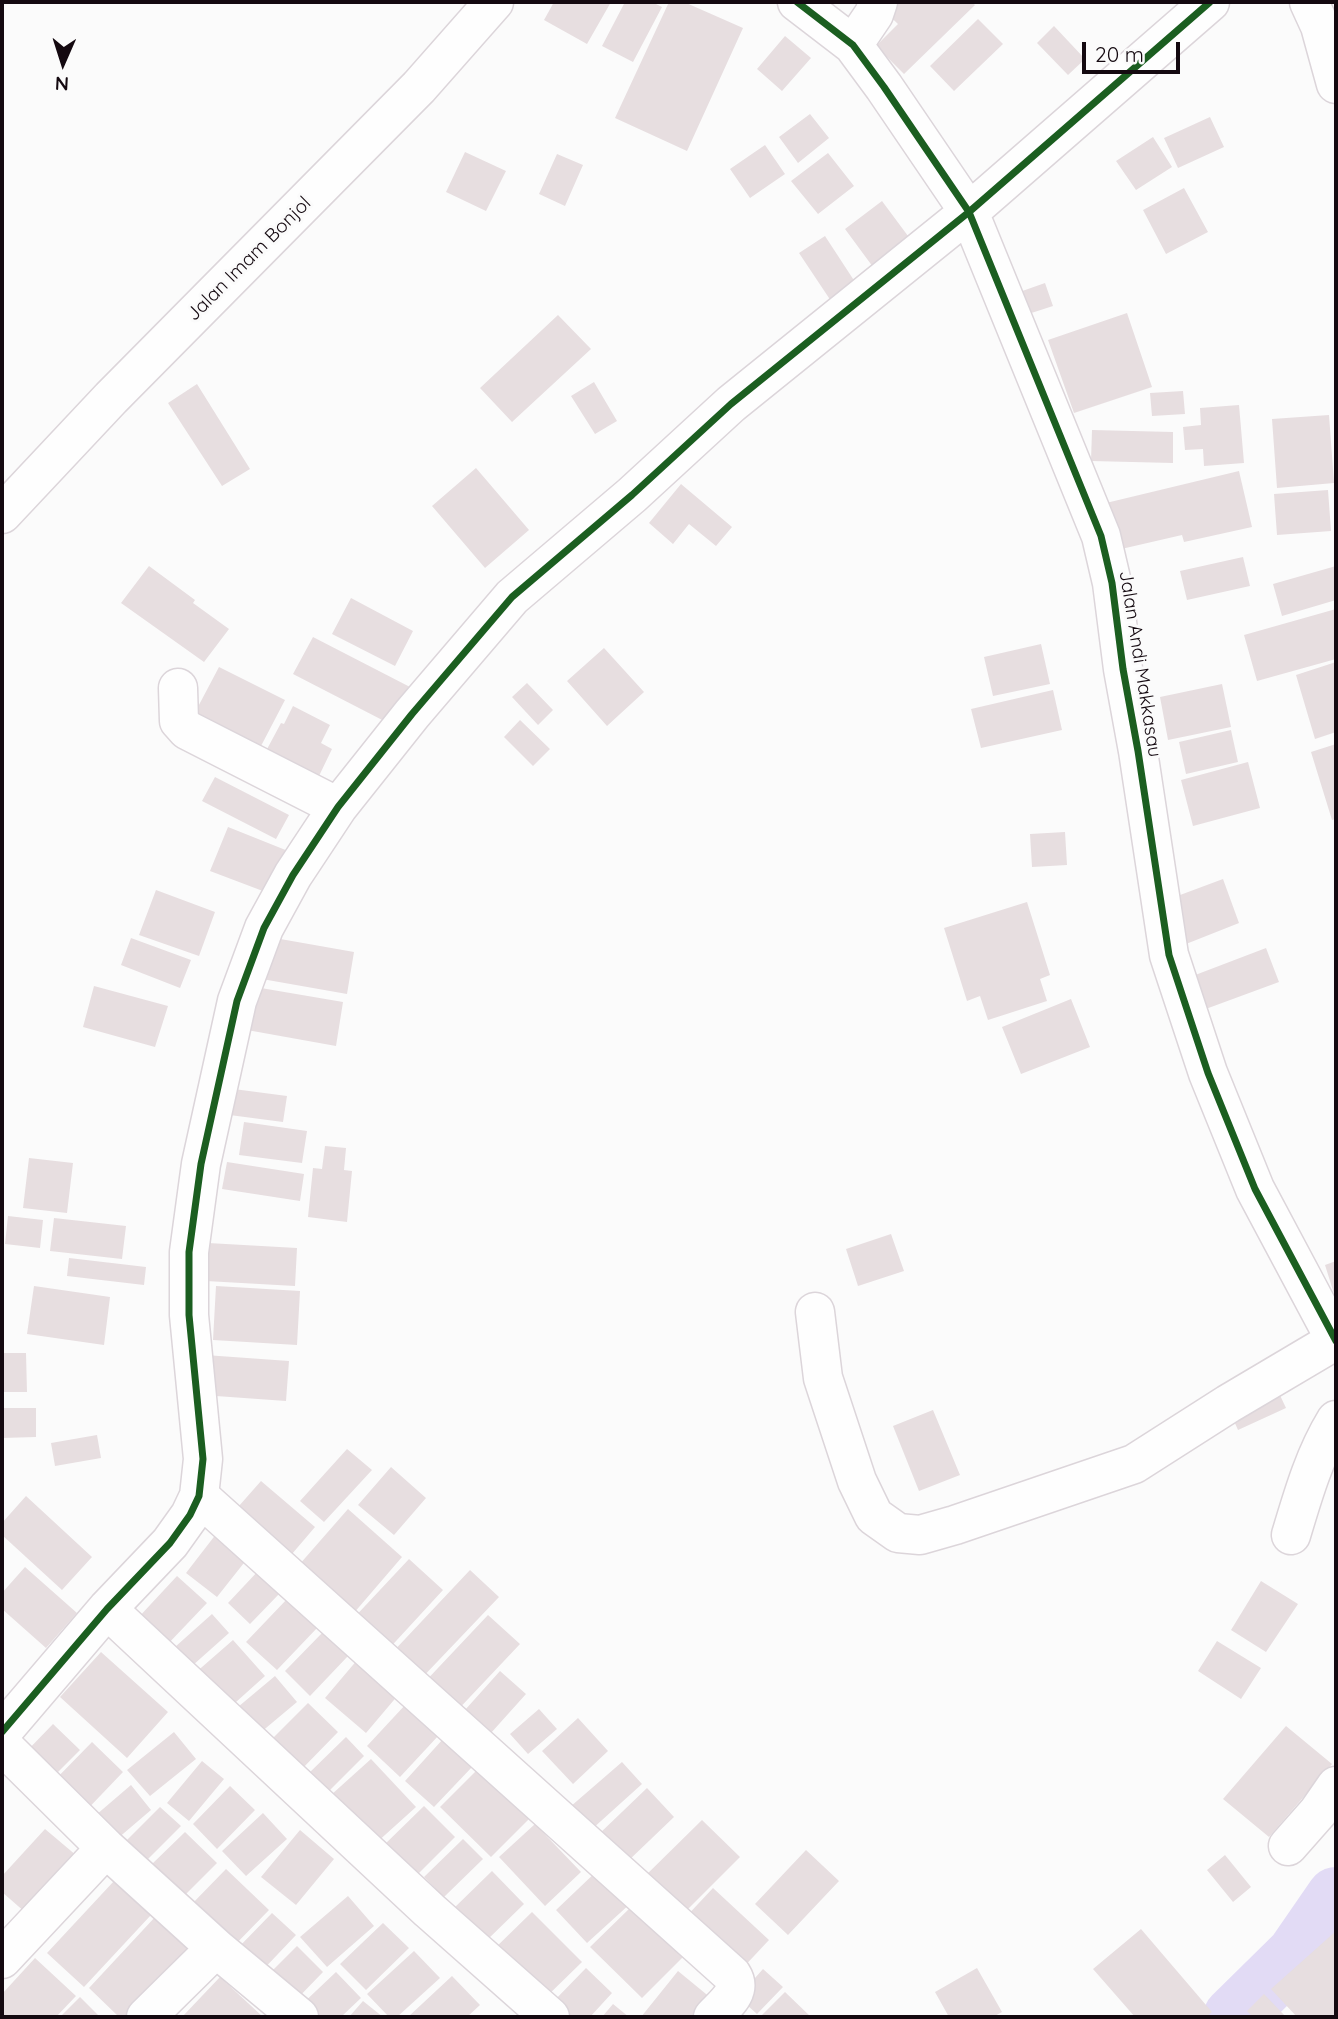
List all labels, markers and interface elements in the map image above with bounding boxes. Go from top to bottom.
north arrow [28,28,98,98]
scale bar [1086,28,1184,72]
text: 20 m [1095,41,1144,67]
text: N [54,72,70,96]
street label: Jalan Imam Bonjol [182,192,316,326]
street label: Jalan Andi Makkasau [1114,569,1166,759]

